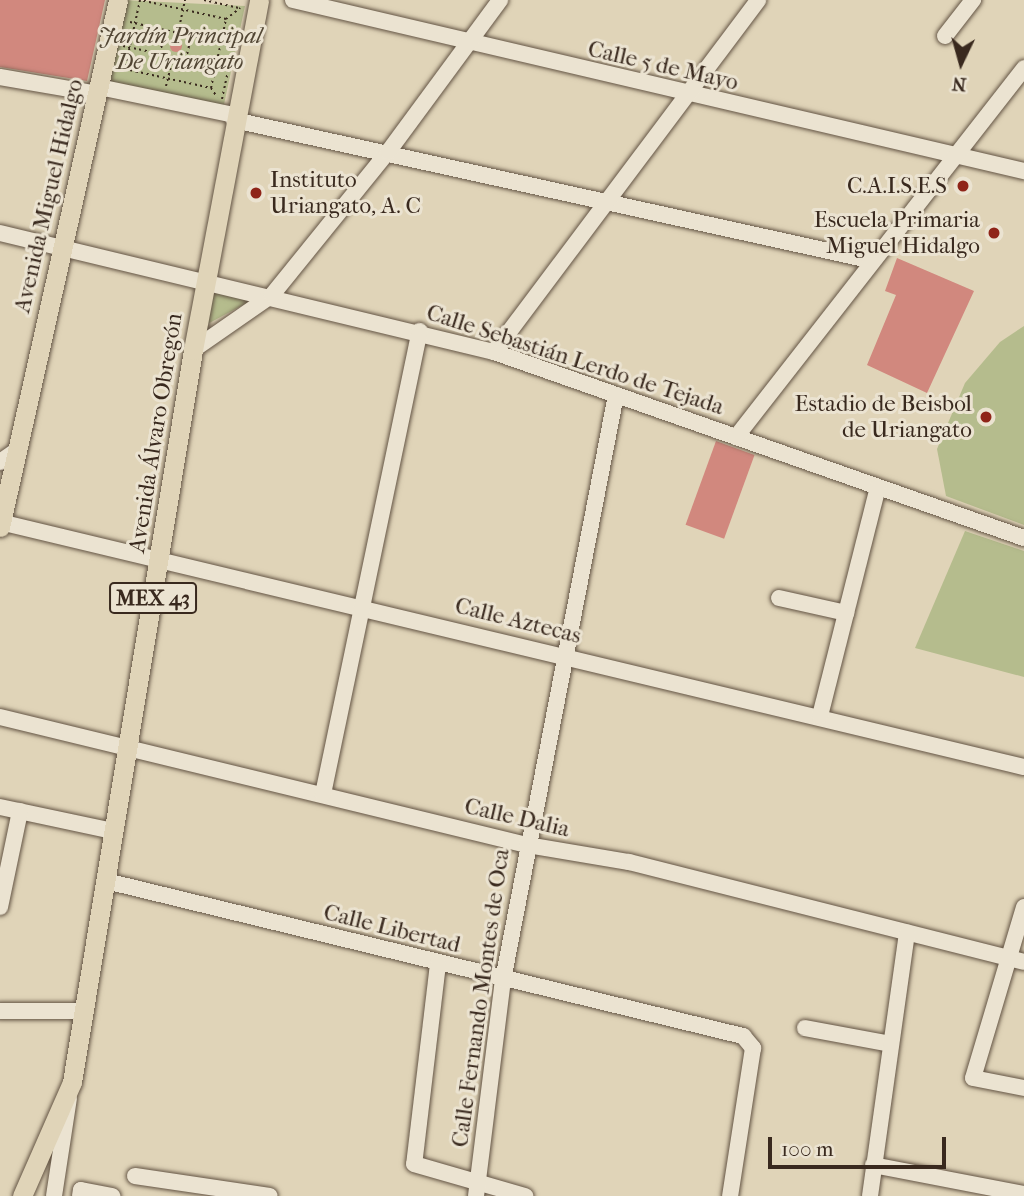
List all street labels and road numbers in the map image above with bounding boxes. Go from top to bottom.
street label: Calle 5 de Mayo [585,35,741,97]
street label: Avenida Miguel Hidalgo [9,76,89,316]
street label: Calle Sebastián Lerdo de Tejada [423,299,727,421]
street label: Avenida Álvaro Obregón [123,311,189,555]
road number: MEX 43 [108,580,198,616]
street label: Calle Aztecas [452,592,584,650]
street label: Calle Dalia [462,793,572,843]
street label: Calle Fernando Montes de Oca [446,847,516,1149]
street label: Calle Libertad [321,899,463,959]

